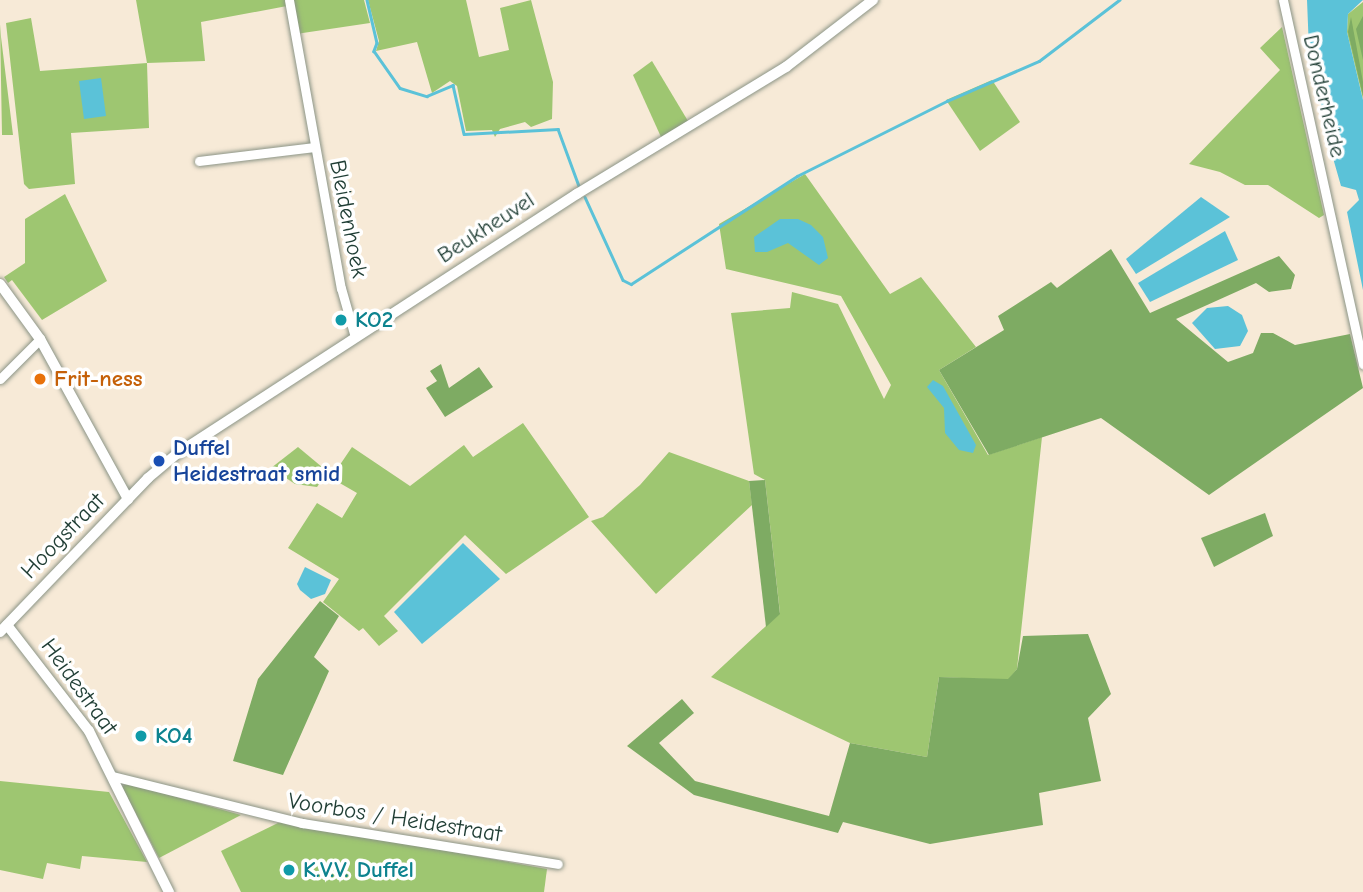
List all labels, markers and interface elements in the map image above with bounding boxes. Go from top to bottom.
street label: Donderheide [1296,32,1352,160]
street label: Bleidenhoek [323,158,373,280]
street label: Beukheuvel [432,186,540,270]
place label: KO2 [355,306,393,334]
marker: KO2 [333,312,349,328]
place label: Frit-ness [54,365,143,393]
marker: Frit-ness [32,371,48,387]
place label: Duffel Heidestraat smid [173,434,340,488]
marker: Duffel Heidestraat smid [151,453,167,469]
street label: Hoogstraat [15,487,111,585]
street label: Heidestraat [35,633,123,741]
place label: KO4 [155,722,192,750]
marker: KO4 [133,728,149,744]
street label: Voorbos / Heidestraat [286,787,504,849]
place label: K.V.V. Duffel [303,856,414,884]
marker: K.V.V. Duffel [281,862,297,878]

